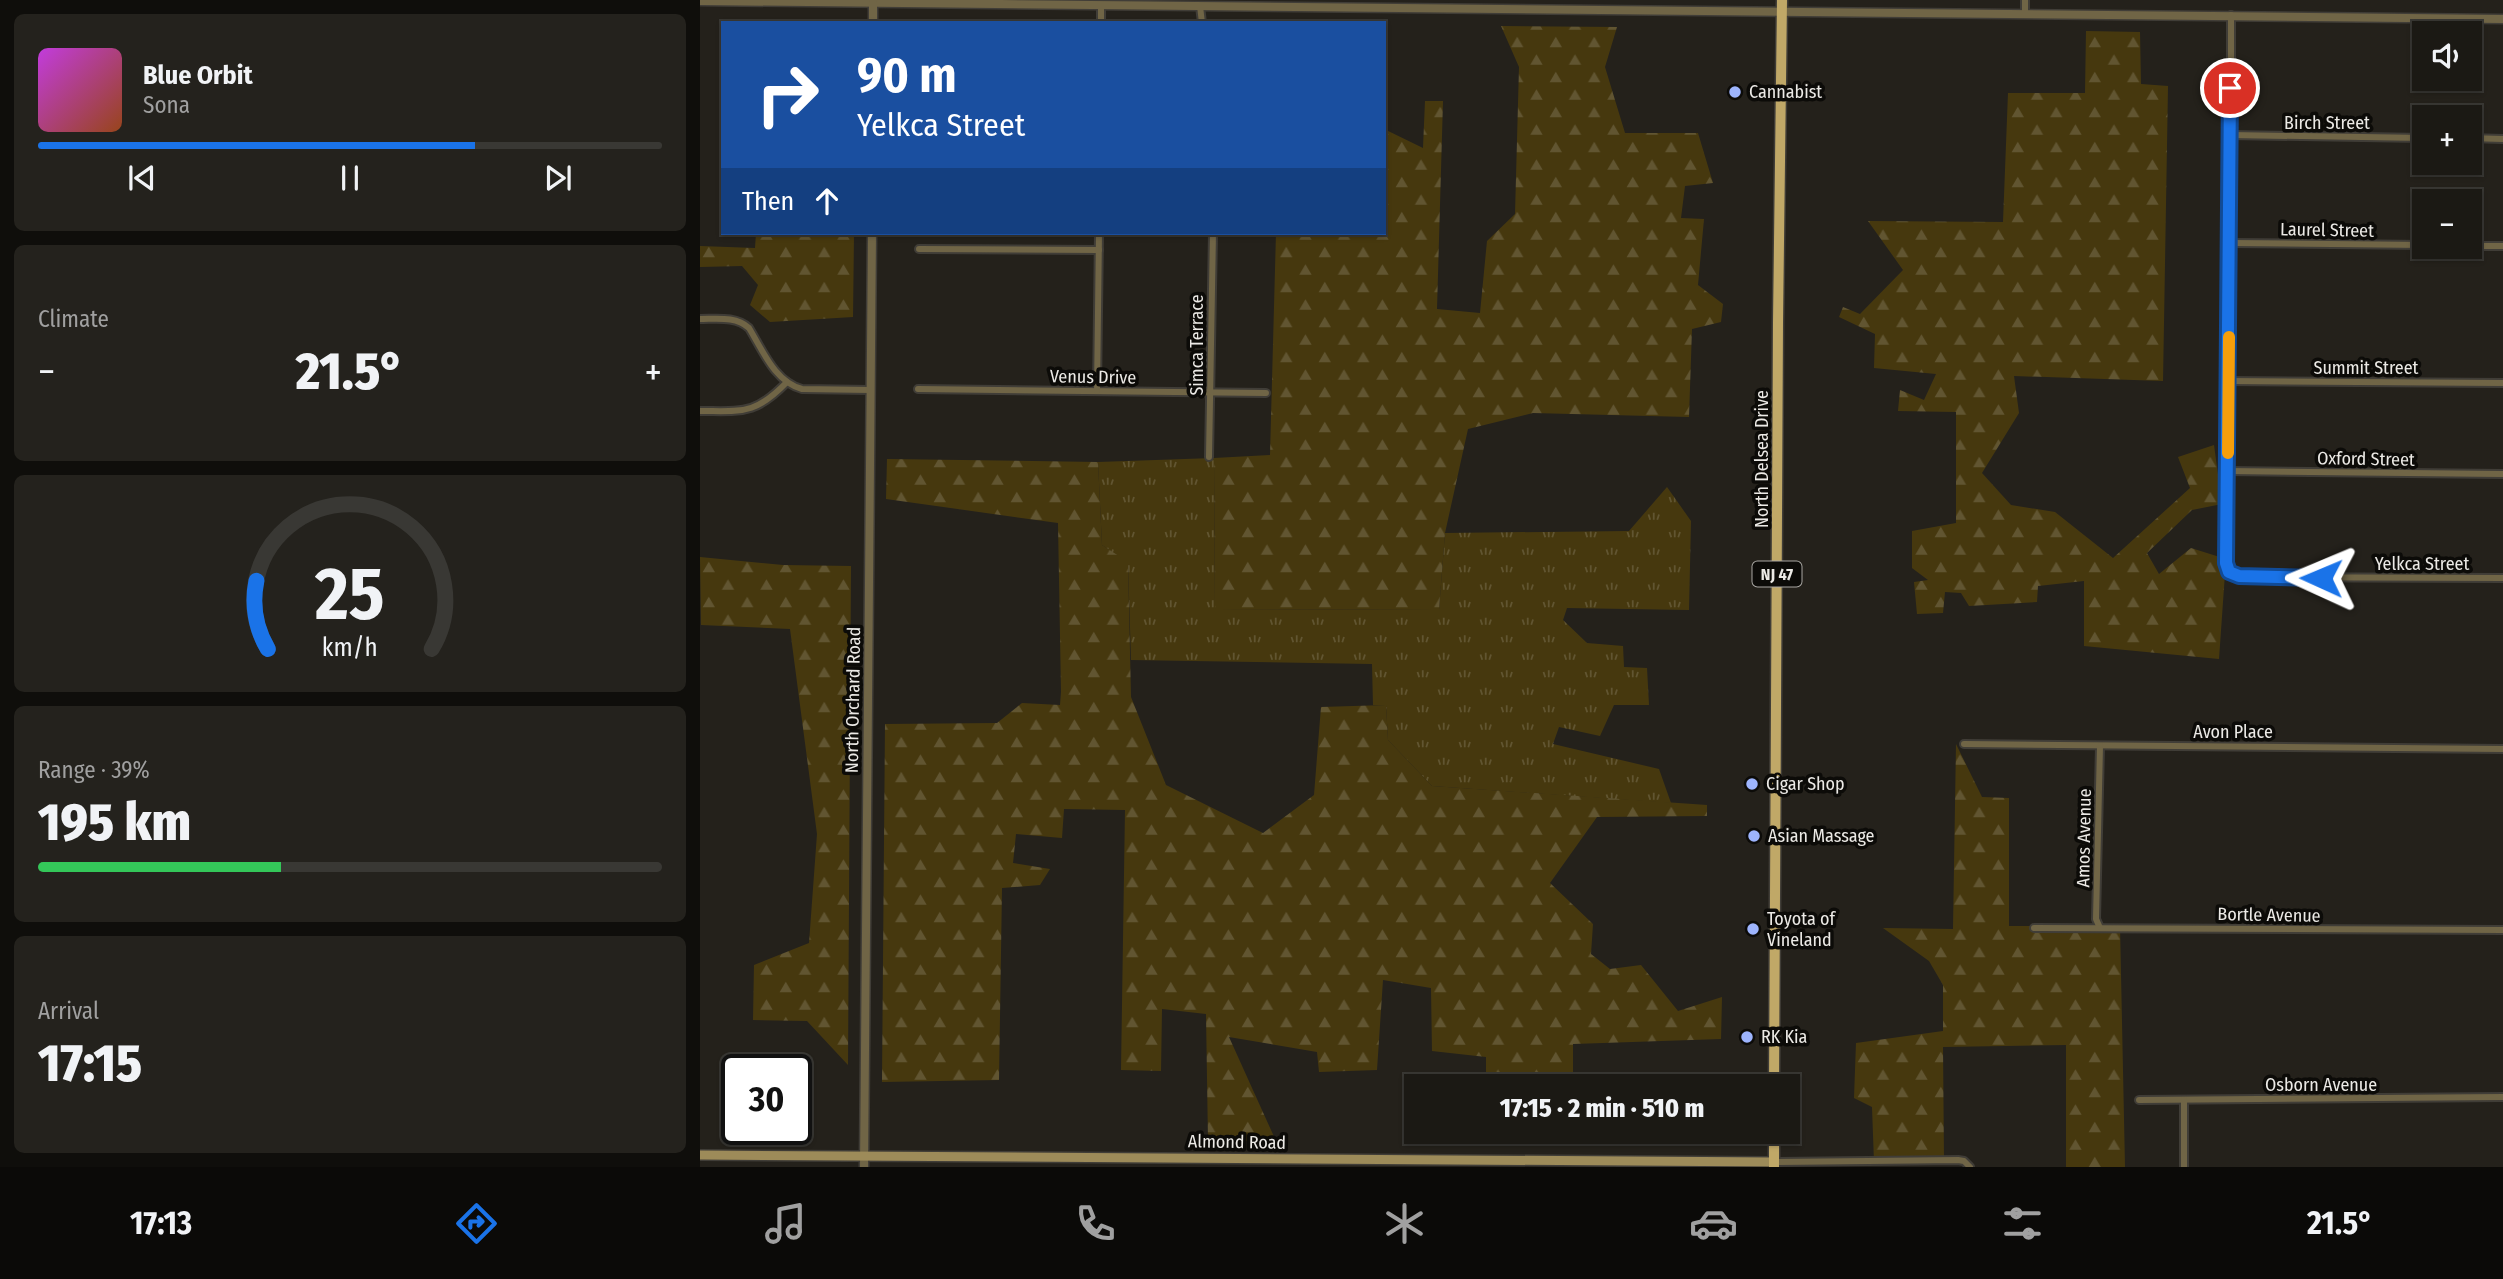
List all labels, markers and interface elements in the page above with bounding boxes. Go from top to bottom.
map controls [2412,21,2482,259]
button: sound [2412,21,2482,91]
text: 90 m [857,46,957,105]
icon: right [742,49,833,140]
pin [2200,58,2260,118]
text: Blue Orbit [143,60,253,91]
icon: arrive [2211,69,2249,107]
place label: Cannabist [1749,81,1822,103]
marker: Cannabist [1727,84,1743,100]
text: Sona [143,91,190,119]
button: + [2412,105,2482,175]
text: Yelkca Street [857,106,1025,144]
street label: Birch Street [2284,112,2370,134]
icon: previous [123,159,161,197]
icon: pause [331,159,369,197]
icon: next [539,159,577,197]
icon: ahead [808,182,846,220]
text: Then [742,186,794,217]
button: − [2412,189,2482,259]
street label: Laurel Street [2280,218,2374,242]
street label: Simca Terrace [1186,294,1208,396]
text: Climate [38,305,109,333]
text: 21.5° [296,340,404,403]
text: − [38,349,55,395]
text: + [645,349,662,395]
street label: Summit Street [2314,357,2419,379]
street label: Venus Drive [1050,365,1137,389]
street label: North Delsea Drive [1751,390,1773,528]
street label: Oxford Street [2317,447,2415,471]
position arrow [2284,541,2358,615]
text: 25 [314,552,385,639]
street label: Yelkca Street [2375,553,2469,575]
road number: NJ 47 [1752,562,1802,586]
street label: North Orchard Road [841,627,865,773]
text: km/h [322,633,378,663]
street label: Avon Place [2193,721,2273,743]
text: Range · 39% [38,756,150,784]
place label: Cigar Shop [1766,773,1845,795]
marker: Cigar Shop [1744,776,1760,792]
street label: Amos Avenue [2072,788,2096,888]
text: 195 km [38,791,191,854]
place label: Asian Massage [1768,825,1875,847]
marker: Asian Massage [1746,828,1762,844]
street label: Bortle Avenue [2217,903,2321,927]
place label: Toyota of Vineland [1767,908,1836,951]
marker: Toyota of Vineland [1745,921,1761,937]
text: Arrival [38,997,99,1025]
place label: RK Kia [1761,1026,1808,1048]
marker: RK Kia [1739,1029,1755,1045]
text: 17:15 [38,1032,142,1095]
speed limit sign: 30 [721,1054,812,1145]
street label: Osborn Avenue [2265,1074,2377,1096]
text: 17:15 · 2 min · 510 m [1500,1093,1704,1124]
street label: Almond Road [1188,1130,1286,1154]
icon: directions [452,1199,501,1248]
icon: music [761,1199,810,1248]
icon: phone [1071,1199,1120,1248]
icon: climate [1380,1199,1429,1248]
icon: car [1689,1199,1738,1248]
icon: filters [1998,1199,2047,1248]
text: 17:13 [130,1204,192,1242]
text: 21.5° [2307,1204,2373,1242]

